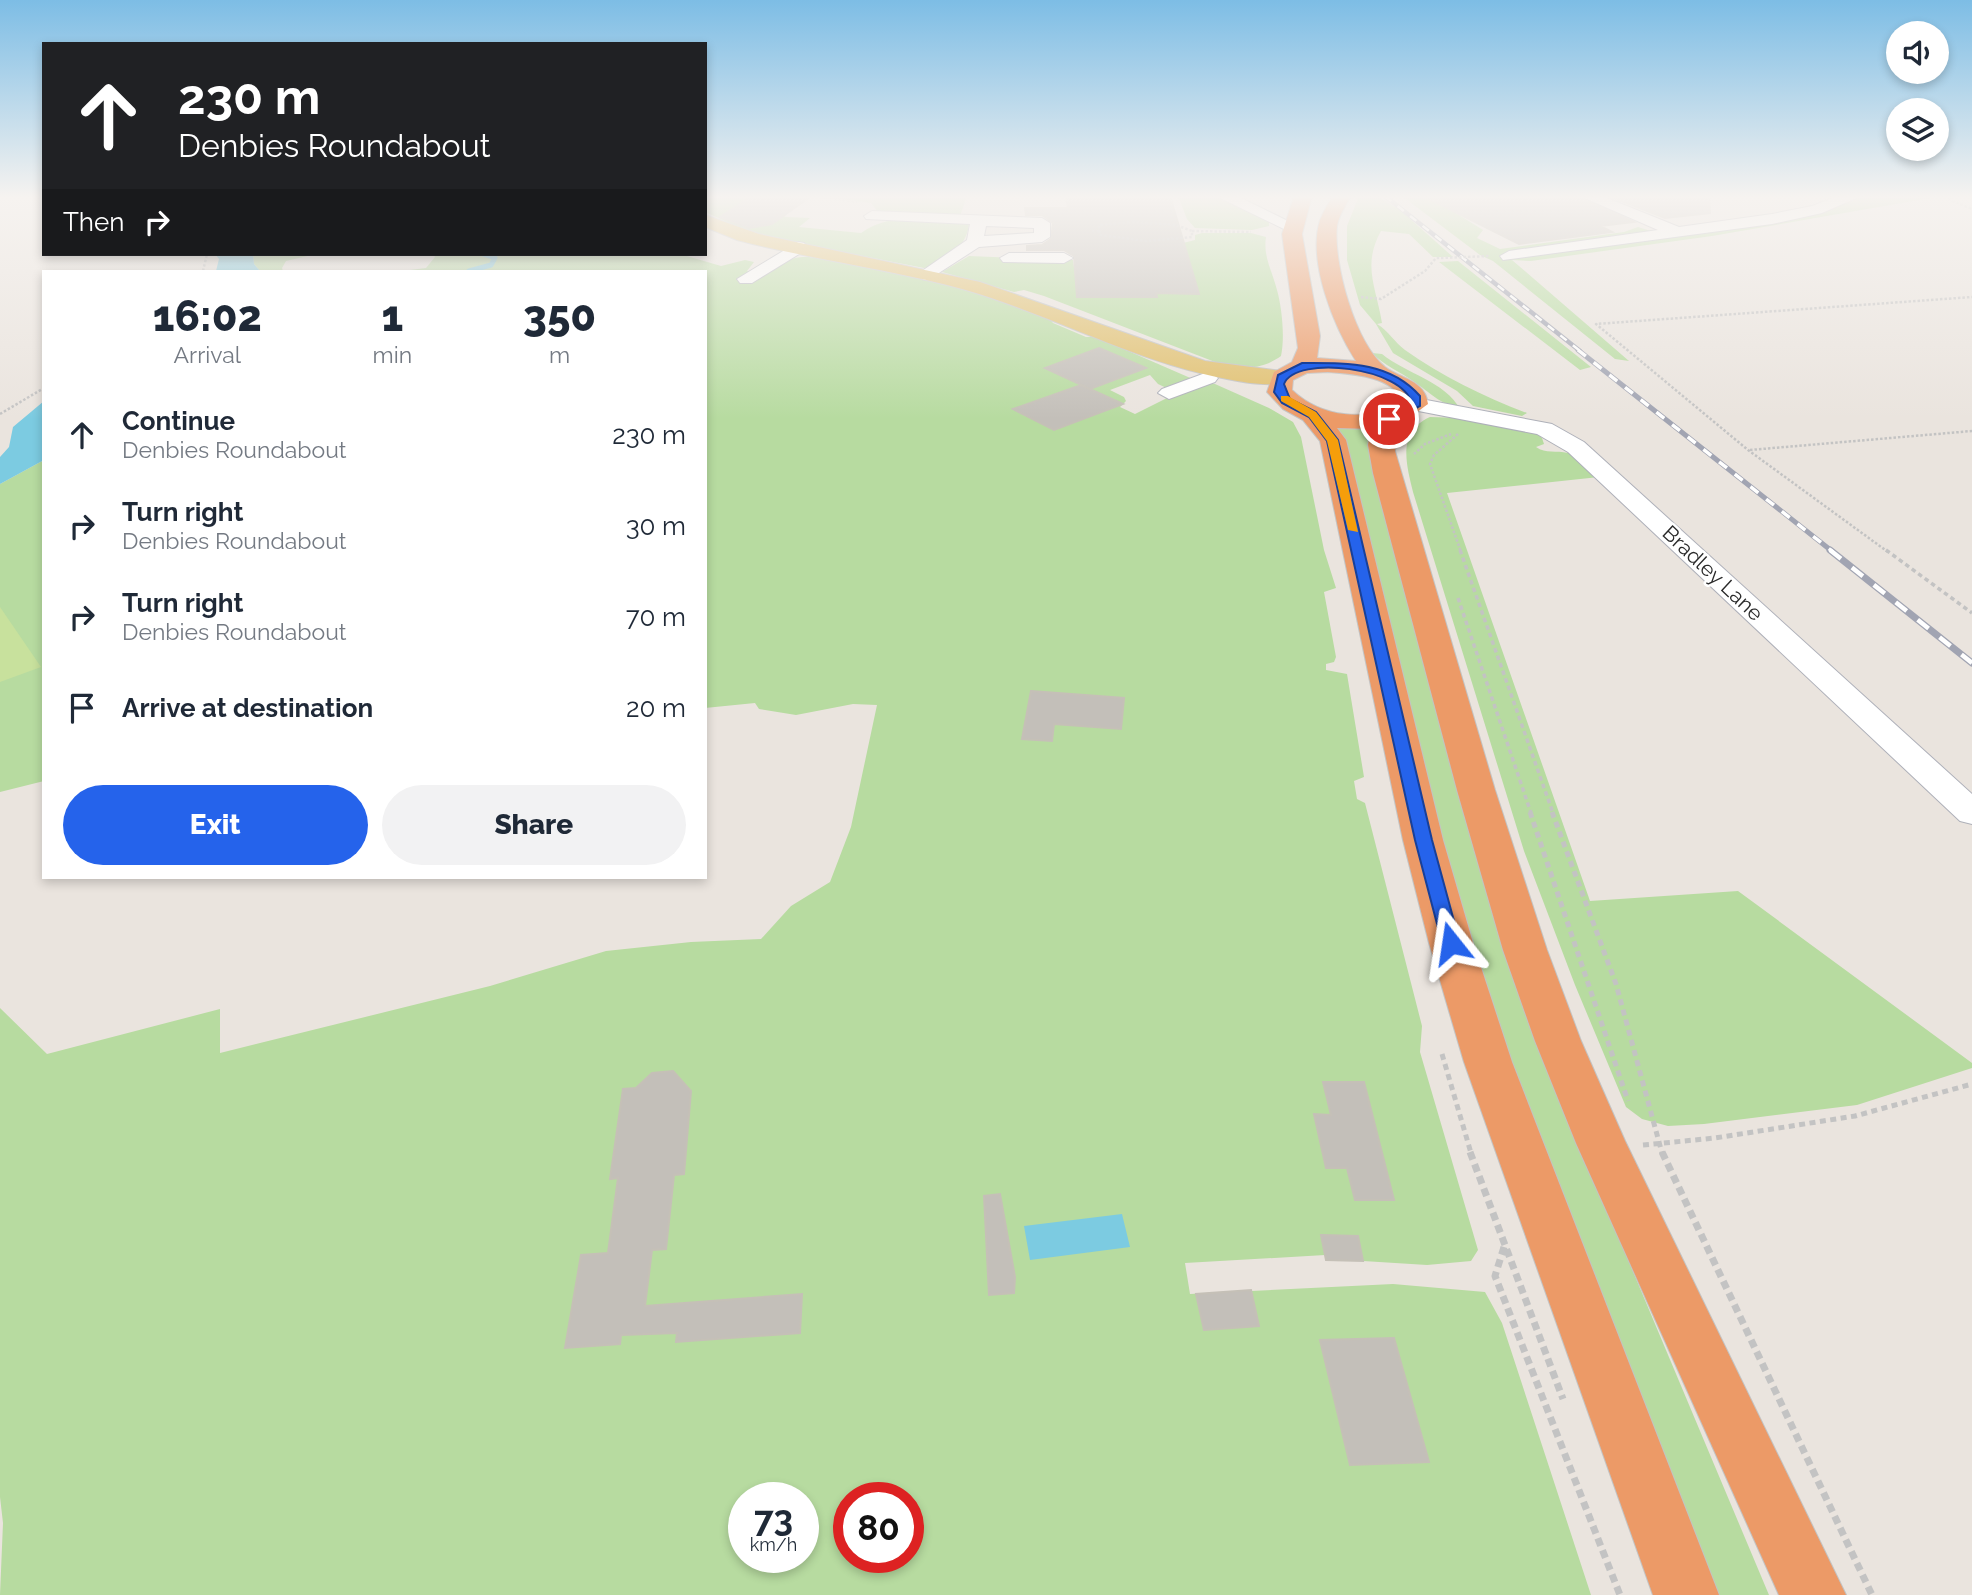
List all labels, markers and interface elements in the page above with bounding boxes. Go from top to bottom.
map controls [1886,21,1949,161]
button: sound [1886,21,1949,84]
text: 230 m [178,68,320,125]
icon: ahead [63,70,154,161]
button: layers [1886,98,1949,161]
text: Denbies Roundabout [178,127,490,164]
icon: right [138,203,176,241]
text: Then [63,207,124,237]
text: 16:02 [153,292,262,341]
text: 1 [382,292,403,341]
text: 350 [523,292,596,341]
text: Arrival [174,341,241,368]
text: min [373,341,412,368]
text: m [549,341,570,368]
pin [1359,389,1419,449]
icon: arrive [1370,400,1408,438]
text: Continue [122,406,235,436]
icon: ahead [63,416,101,454]
text: 230 m [612,420,686,450]
text: Denbies Roundabout [122,436,347,463]
text: Turn right [122,497,243,527]
icon: right [63,507,101,545]
text: 30 m [626,511,686,541]
street label: Bradley Lane [1658,520,1768,626]
text: Denbies Roundabout [122,527,347,554]
text: Turn right [122,588,243,618]
icon: right [63,598,101,636]
text: 70 m [626,602,686,632]
text: Denbies Roundabout [122,618,347,645]
icon: arrive [63,689,101,727]
text: Arrive at destination [122,693,373,723]
text: 20 m [626,693,686,723]
button: Exit [63,785,368,865]
button: Share [382,785,686,865]
position arrow [1414,906,1488,980]
speed limit sign: 80 [833,1482,924,1573]
text: 73 [754,1498,793,1539]
text: km/h [750,1534,797,1555]

